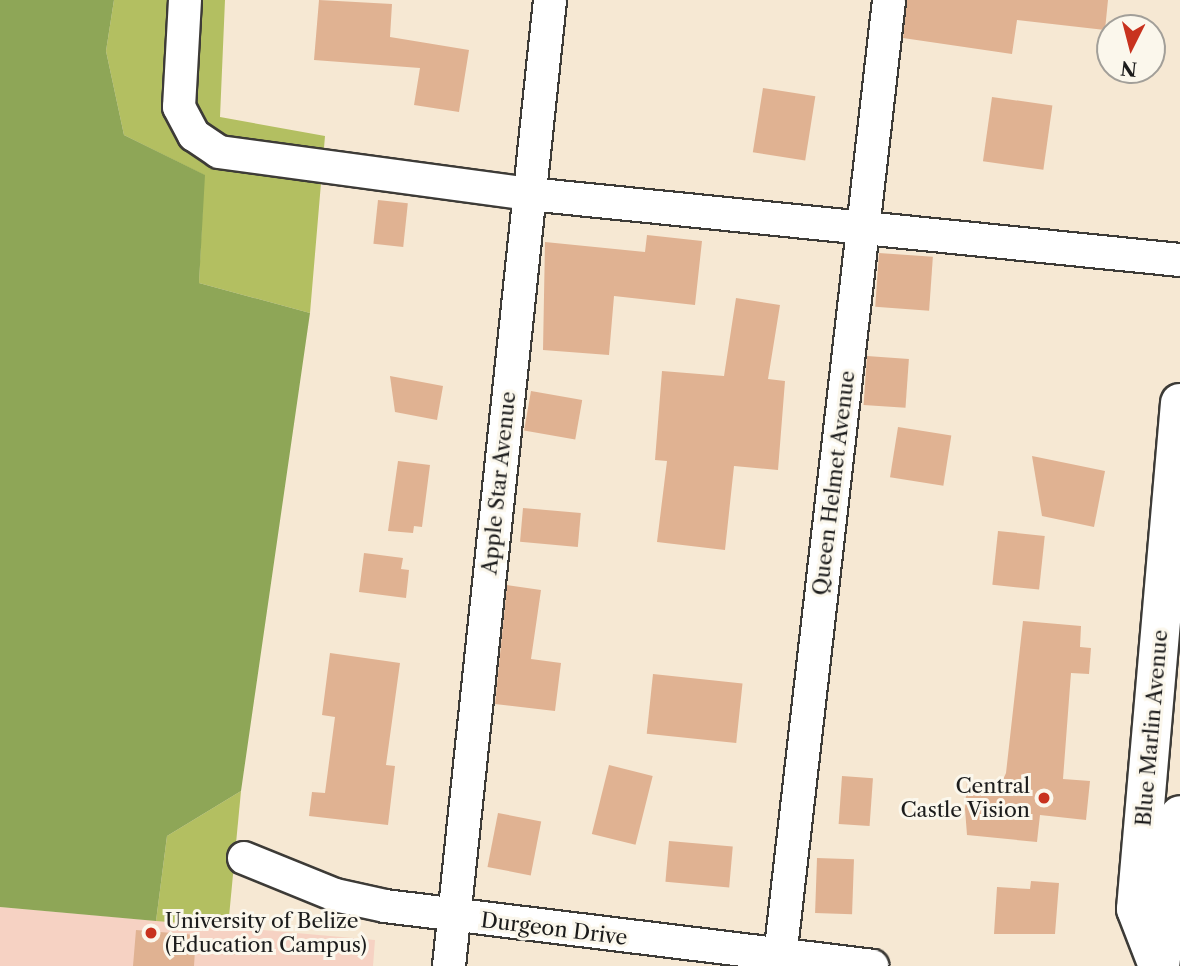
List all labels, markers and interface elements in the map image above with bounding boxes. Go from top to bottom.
north arrow [1096,14,1166,84]
text: N [1120,56,1138,81]
street label: Queen Helmet Avenue [808,369,860,597]
street label: Apple Star Avenue [477,390,521,576]
street label: Blue Marlin Avenue [1131,628,1173,828]
place label: Central Castle Vision [900,773,1030,823]
marker: Central Castle Vision [1036,790,1052,806]
street label: Durgeon Drive [479,907,629,951]
place label: University of Belize (Education Campus) [165,908,367,958]
marker: University of Belize (Education Campus) [143,925,159,941]

